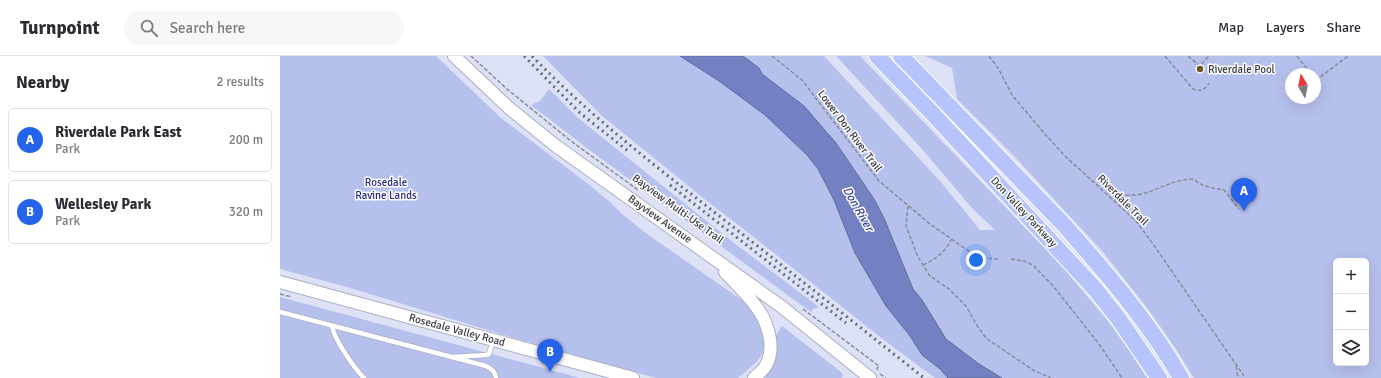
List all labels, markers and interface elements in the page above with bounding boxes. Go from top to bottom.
search box [124,10,404,46]
text: Turnpoint [20,16,100,40]
icon: search [138,17,160,39]
text: Search here [170,19,245,37]
text: Map [1218,19,1244,36]
text: Layers [1266,19,1305,36]
text: Share [1327,19,1361,36]
place label: Riverdale Pool [1208,63,1275,76]
marker: Riverdale Pool [1195,64,1205,74]
north arrow [1285,68,1321,104]
text: Nearby [16,72,69,93]
text: 2 results [216,74,264,90]
street label: Lower Don River Trail [815,88,885,174]
text: Riverdale Park East [55,123,182,141]
text: A [26,132,34,148]
text: 200 m [229,132,263,148]
text: Park [55,141,80,157]
street label: Bayview Multi-Use Trail [630,171,726,247]
street label: Riverdale Trail [1095,172,1151,228]
street label: Don Valley Parkway [988,174,1061,250]
park label: Rosedale Ravine Lands [355,176,417,202]
pin: A [1231,178,1257,211]
water label: Don River [839,184,878,235]
street label: Bayview Avenue [625,192,695,246]
text: Wellesley Park [55,195,151,213]
text: B [26,204,34,220]
text: 320 m [229,204,263,220]
text: Park [55,213,80,229]
your location [966,250,986,270]
map controls [1333,258,1369,366]
button: + [1333,258,1369,294]
button: − [1333,294,1369,330]
street label: Rosedale Valley Road [407,311,507,349]
button: layers [1333,330,1369,366]
pin: B [537,339,563,372]

